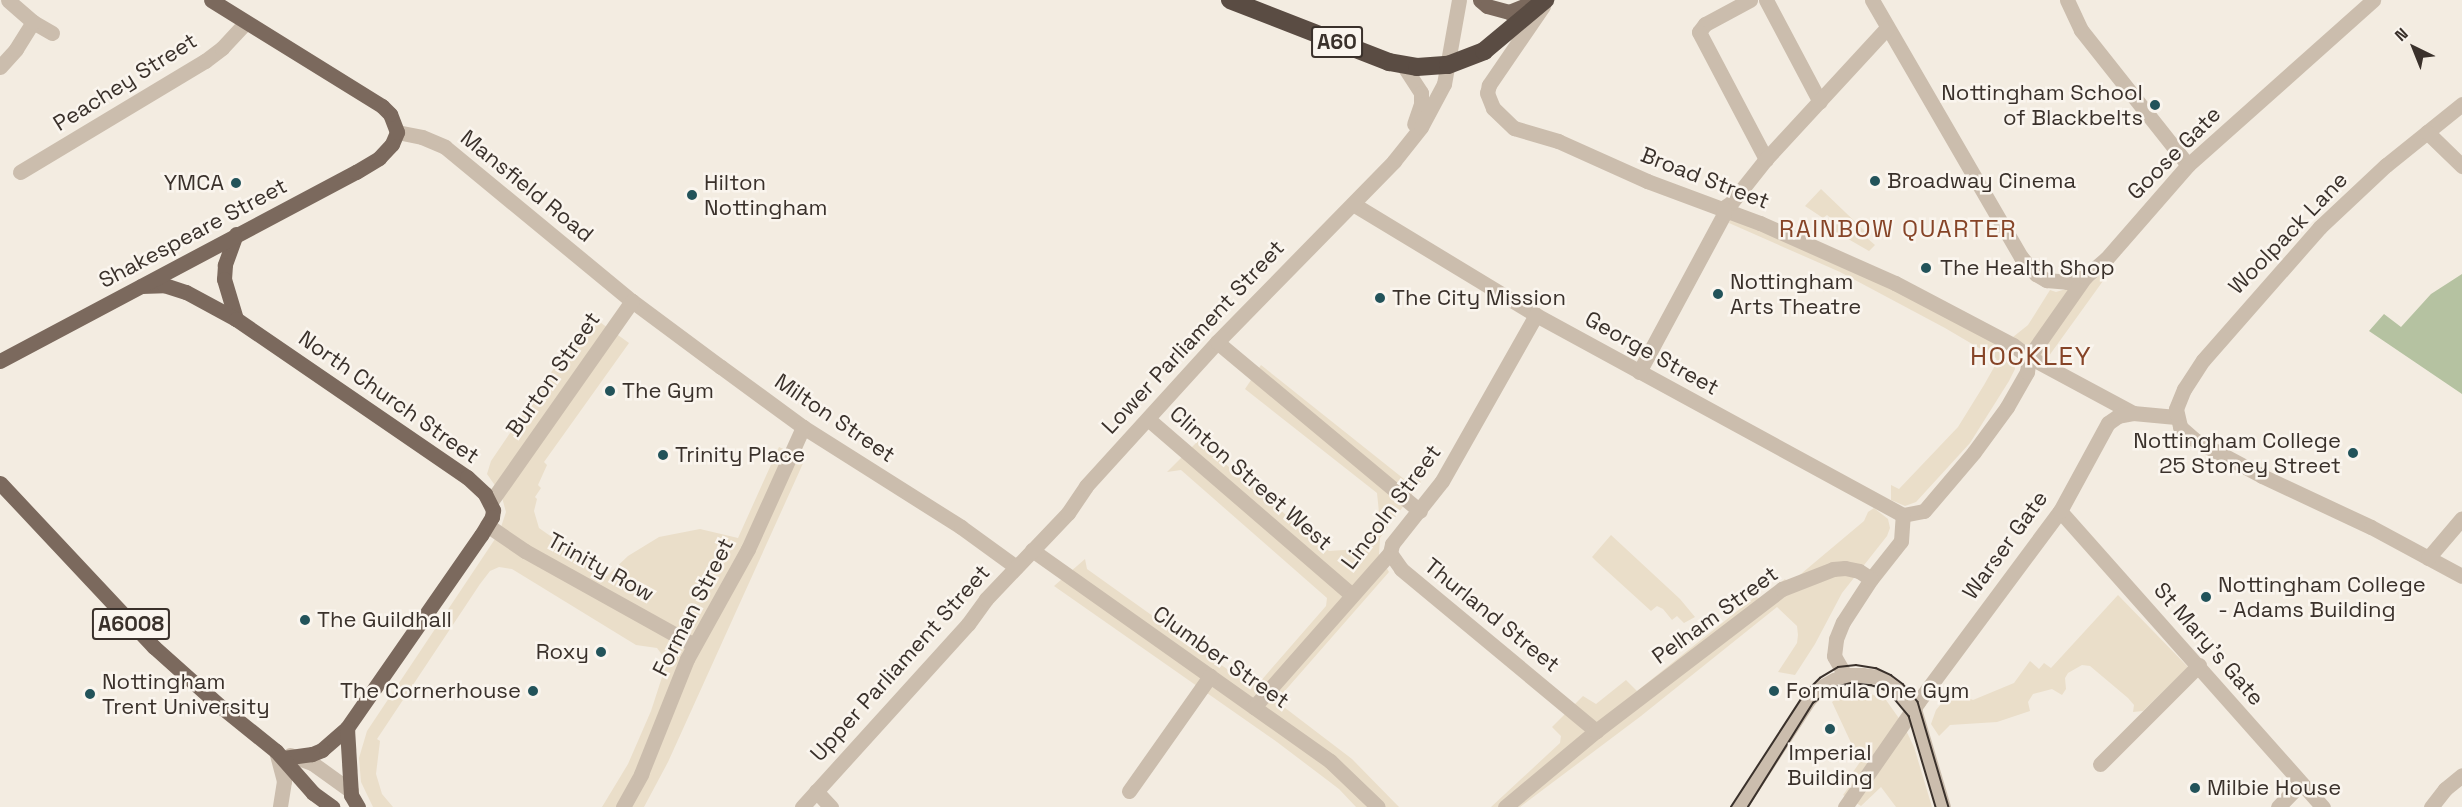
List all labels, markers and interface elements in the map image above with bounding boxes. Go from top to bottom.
north arrow [2384,18,2444,78]
text: N [2390,23,2412,46]
road number: A60 [1310,24,1364,60]
street label: Peachey Street [48,27,202,137]
place label: Nottingham School of Blackbelts [1941,79,2143,130]
marker: Nottingham School of Blackbelts [2148,98,2162,112]
street label: Goose Gate [2122,101,2226,205]
street label: Mansfield Road [455,124,599,248]
street label: Broad Street [1637,141,1773,215]
street label: Woolpack Lane [2223,166,2353,300]
place label: Broadway Cinema [1887,168,2076,194]
place label: Hilton Nottingham [704,169,827,220]
place label: YMCA [164,170,224,196]
street label: Shakespeare Street [94,172,292,294]
marker: Broadway Cinema [1868,174,1882,188]
marker: YMCA [229,176,243,190]
marker: Hilton Nottingham [685,188,699,202]
district label: RAINBOW QUARTER [1779,215,2017,243]
street label: Lower Parliament Street [1096,235,1290,439]
place label: The Health Shop [1940,255,2115,281]
marker: The Health Shop [1917,259,1935,277]
place label: Nottingham Arts Theatre [1730,268,1862,320]
place label: The City Mission [1392,285,1566,311]
marker: Nottingham Arts Theatre [1711,287,1725,301]
marker: The City Mission [1373,291,1387,305]
street label: George Street [1580,305,1724,401]
street label: Burton Street [500,307,606,441]
street label: North Church Street [294,325,484,469]
district label: HOCKLEY [1970,341,2092,373]
street label: Milton Street [770,368,900,468]
place label: The Gym [622,378,714,404]
marker: The Gym [603,384,617,398]
street label: Clinton Street West [1164,400,1338,556]
place label: Nottingham College 25 Stoney Street [2133,427,2341,478]
street label: Lincoln Street [1335,439,1447,575]
place label: Trinity Place [675,442,805,468]
marker: Nottingham College 25 Stoney Street [2346,446,2360,460]
marker: Trinity Place [656,448,670,462]
street label: Warser Gate [1957,486,2053,604]
street label: Trinity Row [543,527,659,607]
street label: Forman Street [647,533,739,681]
street label: Thurland Street [1419,552,1565,678]
street label: Upper Parliament Street [805,559,995,767]
street label: Pelham Street [1647,560,1783,670]
place label: Nottingham College - Adams Building [2218,571,2426,622]
street label: St Mary's Gate [2148,577,2270,711]
marker: Nottingham College - Adams Building [2199,590,2213,604]
street label: Clumber Street [1148,600,1294,714]
road number: A6008 [90,606,172,642]
place label: The Guildhall [317,607,452,633]
marker: The Guildhall [298,613,312,627]
place label: Roxy [536,639,589,665]
marker: Roxy [594,645,608,659]
place label: Nottingham Trent University [102,668,270,720]
place label: The Cornerhouse [340,678,521,704]
place label: Formula One Gym [1786,678,1969,704]
marker: The Cornerhouse [526,684,540,698]
marker: Formula One Gym [1767,684,1781,698]
marker: Nottingham Trent University [83,687,97,701]
marker: Imperial Building [1823,722,1837,736]
place label: Imperial Building [1787,739,1873,790]
place label: Milbie House [2207,775,2341,801]
marker: Milbie House [2188,781,2202,795]

